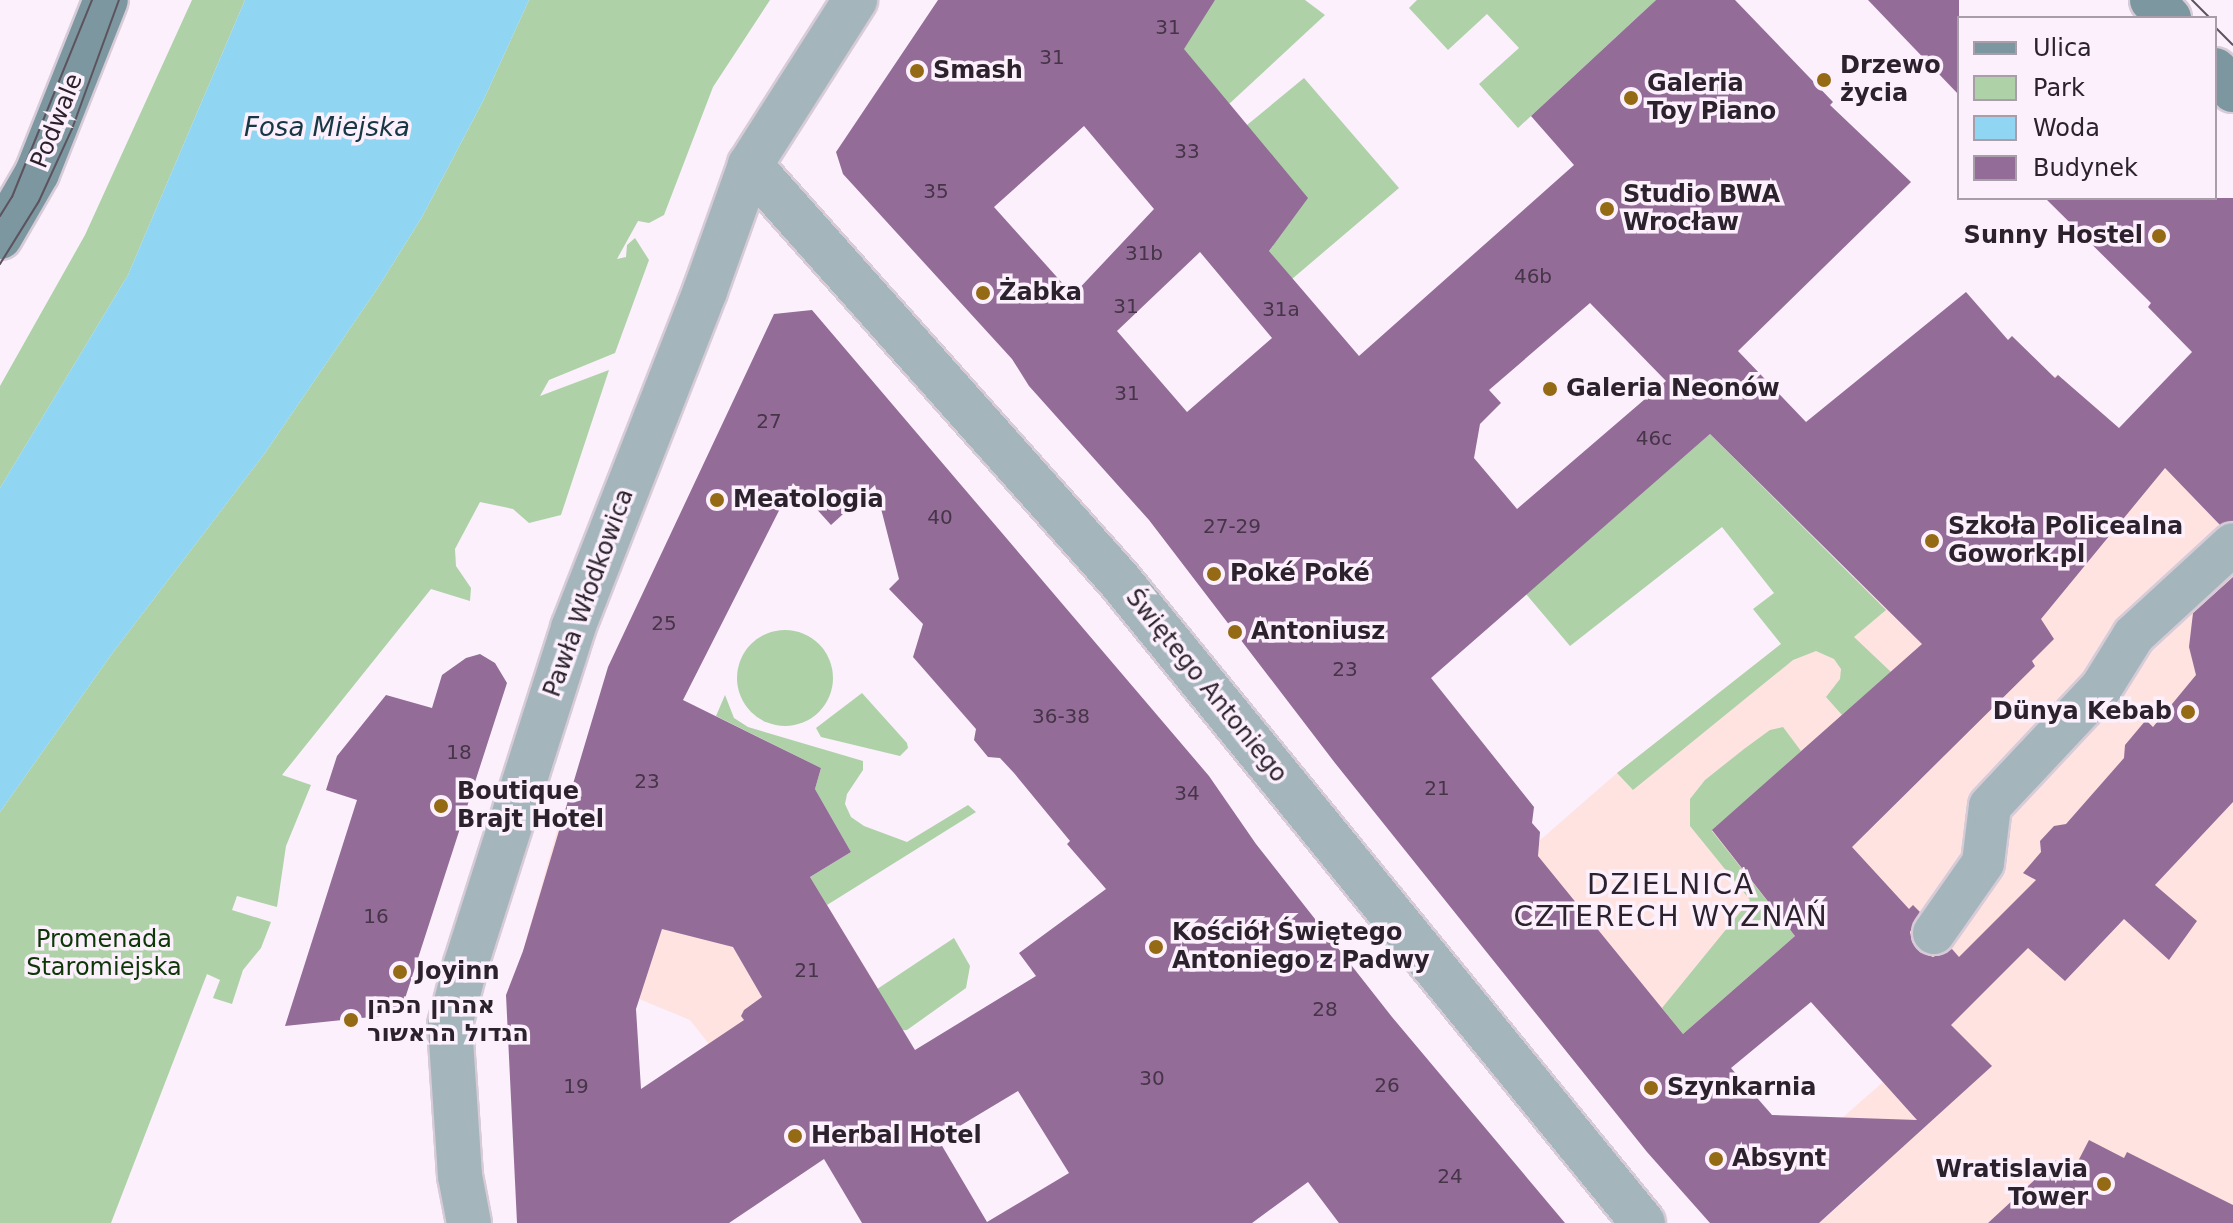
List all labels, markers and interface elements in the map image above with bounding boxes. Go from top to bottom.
house number: 31 [1155,15,1181,39]
legend [1957,16,2217,200]
text: Ulica [2033,34,2092,62]
house number: 31 [1039,45,1065,69]
place label: Drzewo życia [1840,52,1941,108]
place label: Smash [933,57,1023,85]
marker: Smash [908,62,926,80]
street label: Podwale [25,70,89,172]
place label: Galeria Toy Piano [1647,70,1776,126]
marker: Drzewo życia [1815,71,1833,89]
text: Park [2033,74,2085,102]
marker: Galeria Toy Piano [1622,89,1640,107]
water label: Fosa Miejska [244,112,410,144]
text: Woda [2033,114,2100,142]
house number: 33 [1174,139,1200,163]
text: Budynek [2033,154,2138,182]
house number: 35 [923,179,949,203]
place label: Studio BWA Wrocław [1623,181,1780,237]
marker: Studio BWA Wrocław [1598,200,1616,218]
place label: Sunny Hostel [1964,222,2143,250]
marker: Sunny Hostel [2150,227,2168,245]
house number: 31b [1125,241,1163,265]
house number: 46b [1514,264,1552,288]
place label: Żabka [999,279,1082,307]
marker: Żabka [974,284,992,302]
house number: 31 [1113,294,1139,318]
house number: 31a [1262,297,1300,321]
place label: Galeria Neonów [1566,375,1780,403]
marker: Galeria Neonów [1541,380,1559,398]
house number: 31 [1114,381,1140,405]
house number: 27 [756,409,782,433]
house number: 46c [1636,426,1672,450]
street label: Pawła Włodkowica [538,485,640,701]
place label: Meatologia [733,486,884,514]
marker: Meatologia [708,491,726,509]
house number: 40 [927,505,953,529]
place label: Szkoła Policealna Gowork.pl [1948,513,2183,569]
house number: 27-29 [1203,514,1261,538]
marker: Szkoła Policealna Gowork.pl [1923,532,1941,550]
place label: Poké Poké [1230,560,1370,588]
marker: Poké Poké [1205,565,1223,583]
street label: Świętego Antoniego [1119,584,1293,788]
house number: 25 [651,611,677,635]
place label: Antoniusz [1251,618,1385,646]
marker: Antoniusz [1226,623,1244,641]
house number: 23 [1332,657,1358,681]
place label: Dünya Kebab [1993,698,2172,726]
marker: Dünya Kebab [2179,703,2197,721]
house number: 36-38 [1032,704,1090,728]
house number: 18 [446,740,472,764]
house number: 23 [634,769,660,793]
house number: 21 [1424,776,1450,800]
place label: Boutique Brajt Hotel [457,778,604,834]
house number: 34 [1174,781,1200,805]
marker: Boutique Brajt Hotel [432,797,450,815]
district label: DZIELNICA CZTERECH WYZNAŃ [1513,868,1829,934]
house number: 16 [363,904,389,928]
place label: Kościół Świętego Antoniego z Padwy [1172,919,1430,975]
park label: Promenada Staromiejska [26,926,182,982]
marker: Kościół Świętego Antoniego z Padwy [1147,938,1165,956]
place label: Joyinn [416,958,499,986]
house number: 21 [794,958,820,982]
marker: Joyinn [391,963,409,981]
place label: אהרון הכהן הגדול הראשור [367,992,529,1048]
house number: 28 [1312,997,1338,1021]
marker: אהרון הכהן הגדול הראשור [342,1011,360,1029]
house number: 30 [1139,1066,1165,1090]
house number: 26 [1374,1073,1400,1097]
house number: 19 [563,1074,589,1098]
place label: Szynkarnia [1667,1074,1816,1102]
marker: Szynkarnia [1642,1079,1660,1097]
place label: Herbal Hotel [811,1122,982,1150]
marker: Herbal Hotel [786,1127,804,1145]
place label: Absynt [1732,1145,1826,1173]
marker: Absynt [1707,1150,1725,1168]
place label: Wratislavia Tower [1935,1156,2088,1212]
house number: 24 [1437,1164,1463,1188]
marker: Wratislavia Tower [2095,1175,2113,1193]

